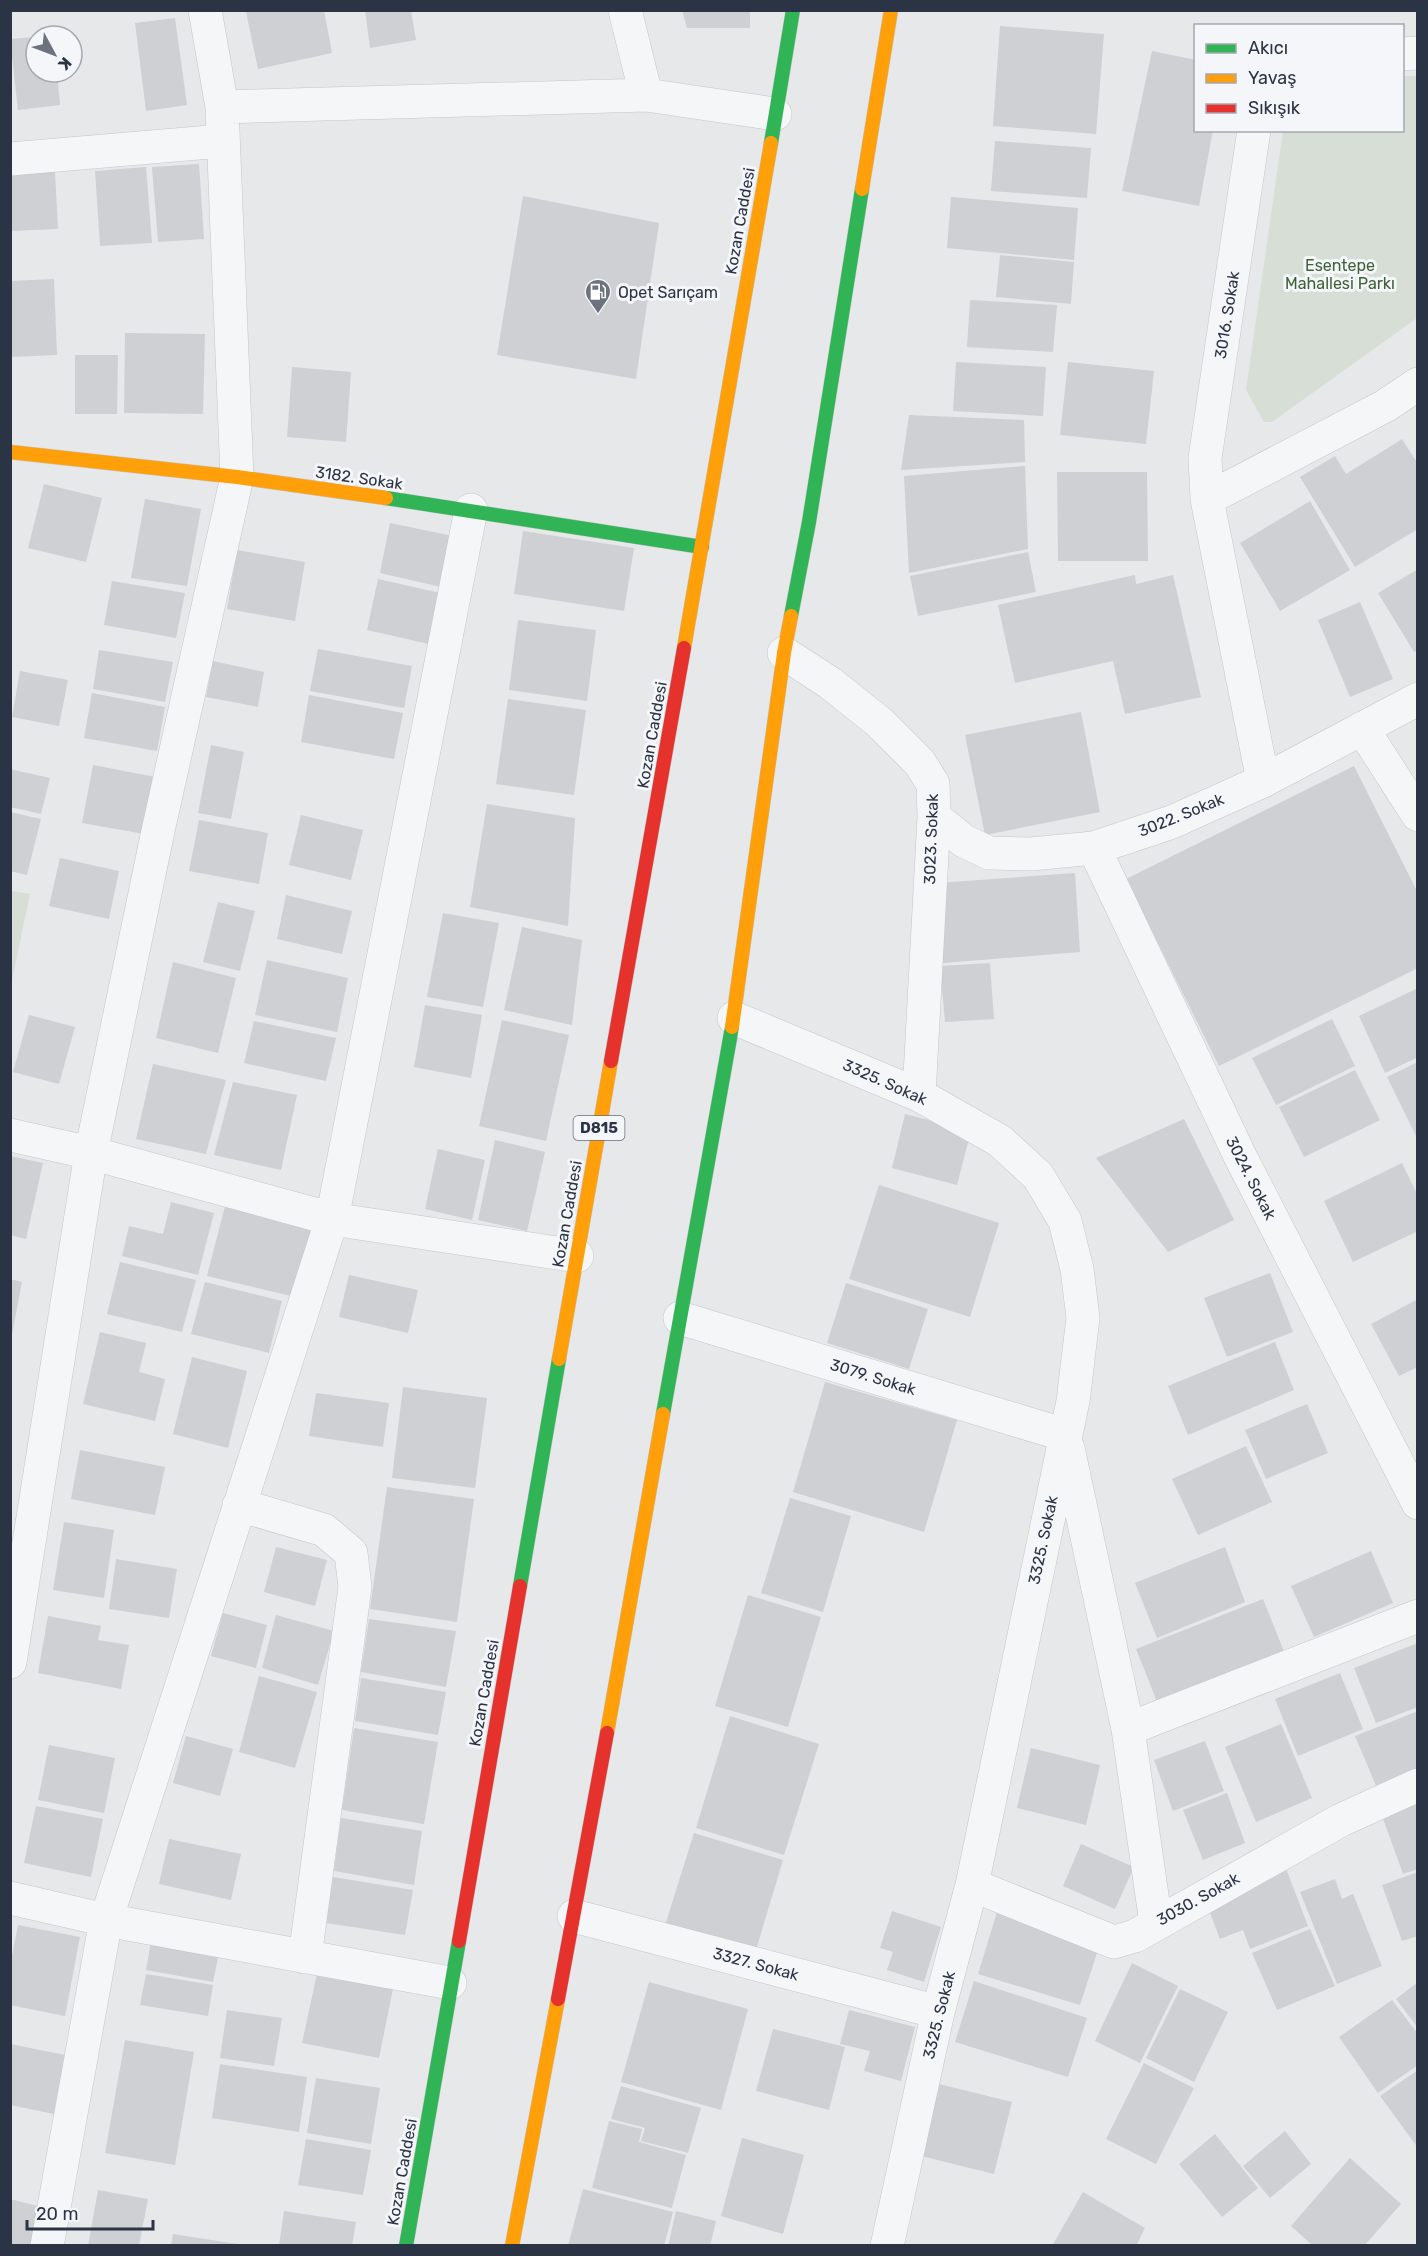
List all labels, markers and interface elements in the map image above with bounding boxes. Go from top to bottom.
north arrow [24,24,84,84]
legend [1194,24,1404,132]
text: Akıcı [1248,37,1288,59]
text: K [54,53,76,74]
text: Yavaş [1248,67,1296,89]
text: Sıkışık [1248,97,1301,119]
street label: Kozan Caddesi [721,166,759,276]
park label: Esentepe Mahallesi Parkı [1285,256,1395,293]
street label: 3016. Sokak [1211,269,1243,360]
fuel station icon: Opet Sarıçam [583,277,613,315]
place label: Opet Sarıçam [618,283,718,302]
street label: 3182. Sokak [314,462,405,494]
street label: Kozan Caddesi [633,680,671,790]
street label: 3022. Sokak [1135,789,1227,841]
street label: 3023. Sokak [920,792,942,885]
street label: 3325. Sokak [840,1055,931,1109]
road number: D815 [574,1116,624,1140]
street label: 3024. Sokak [1222,1133,1280,1223]
street label: Kozan Caddesi [548,1159,586,1269]
street label: 3079. Sokak [828,1355,919,1399]
street label: 3325. Sokak [1024,1493,1062,1586]
street label: Kozan Caddesi [465,1638,503,1748]
street label: 3030. Sokak [1153,1868,1243,1930]
street label: 3327. Sokak [711,1943,802,1985]
street label: 3325. Sokak [919,1968,959,2061]
street label: Kozan Caddesi [383,2117,421,2227]
scale bar [27,2193,153,2231]
text: 20 m [36,2203,78,2225]

